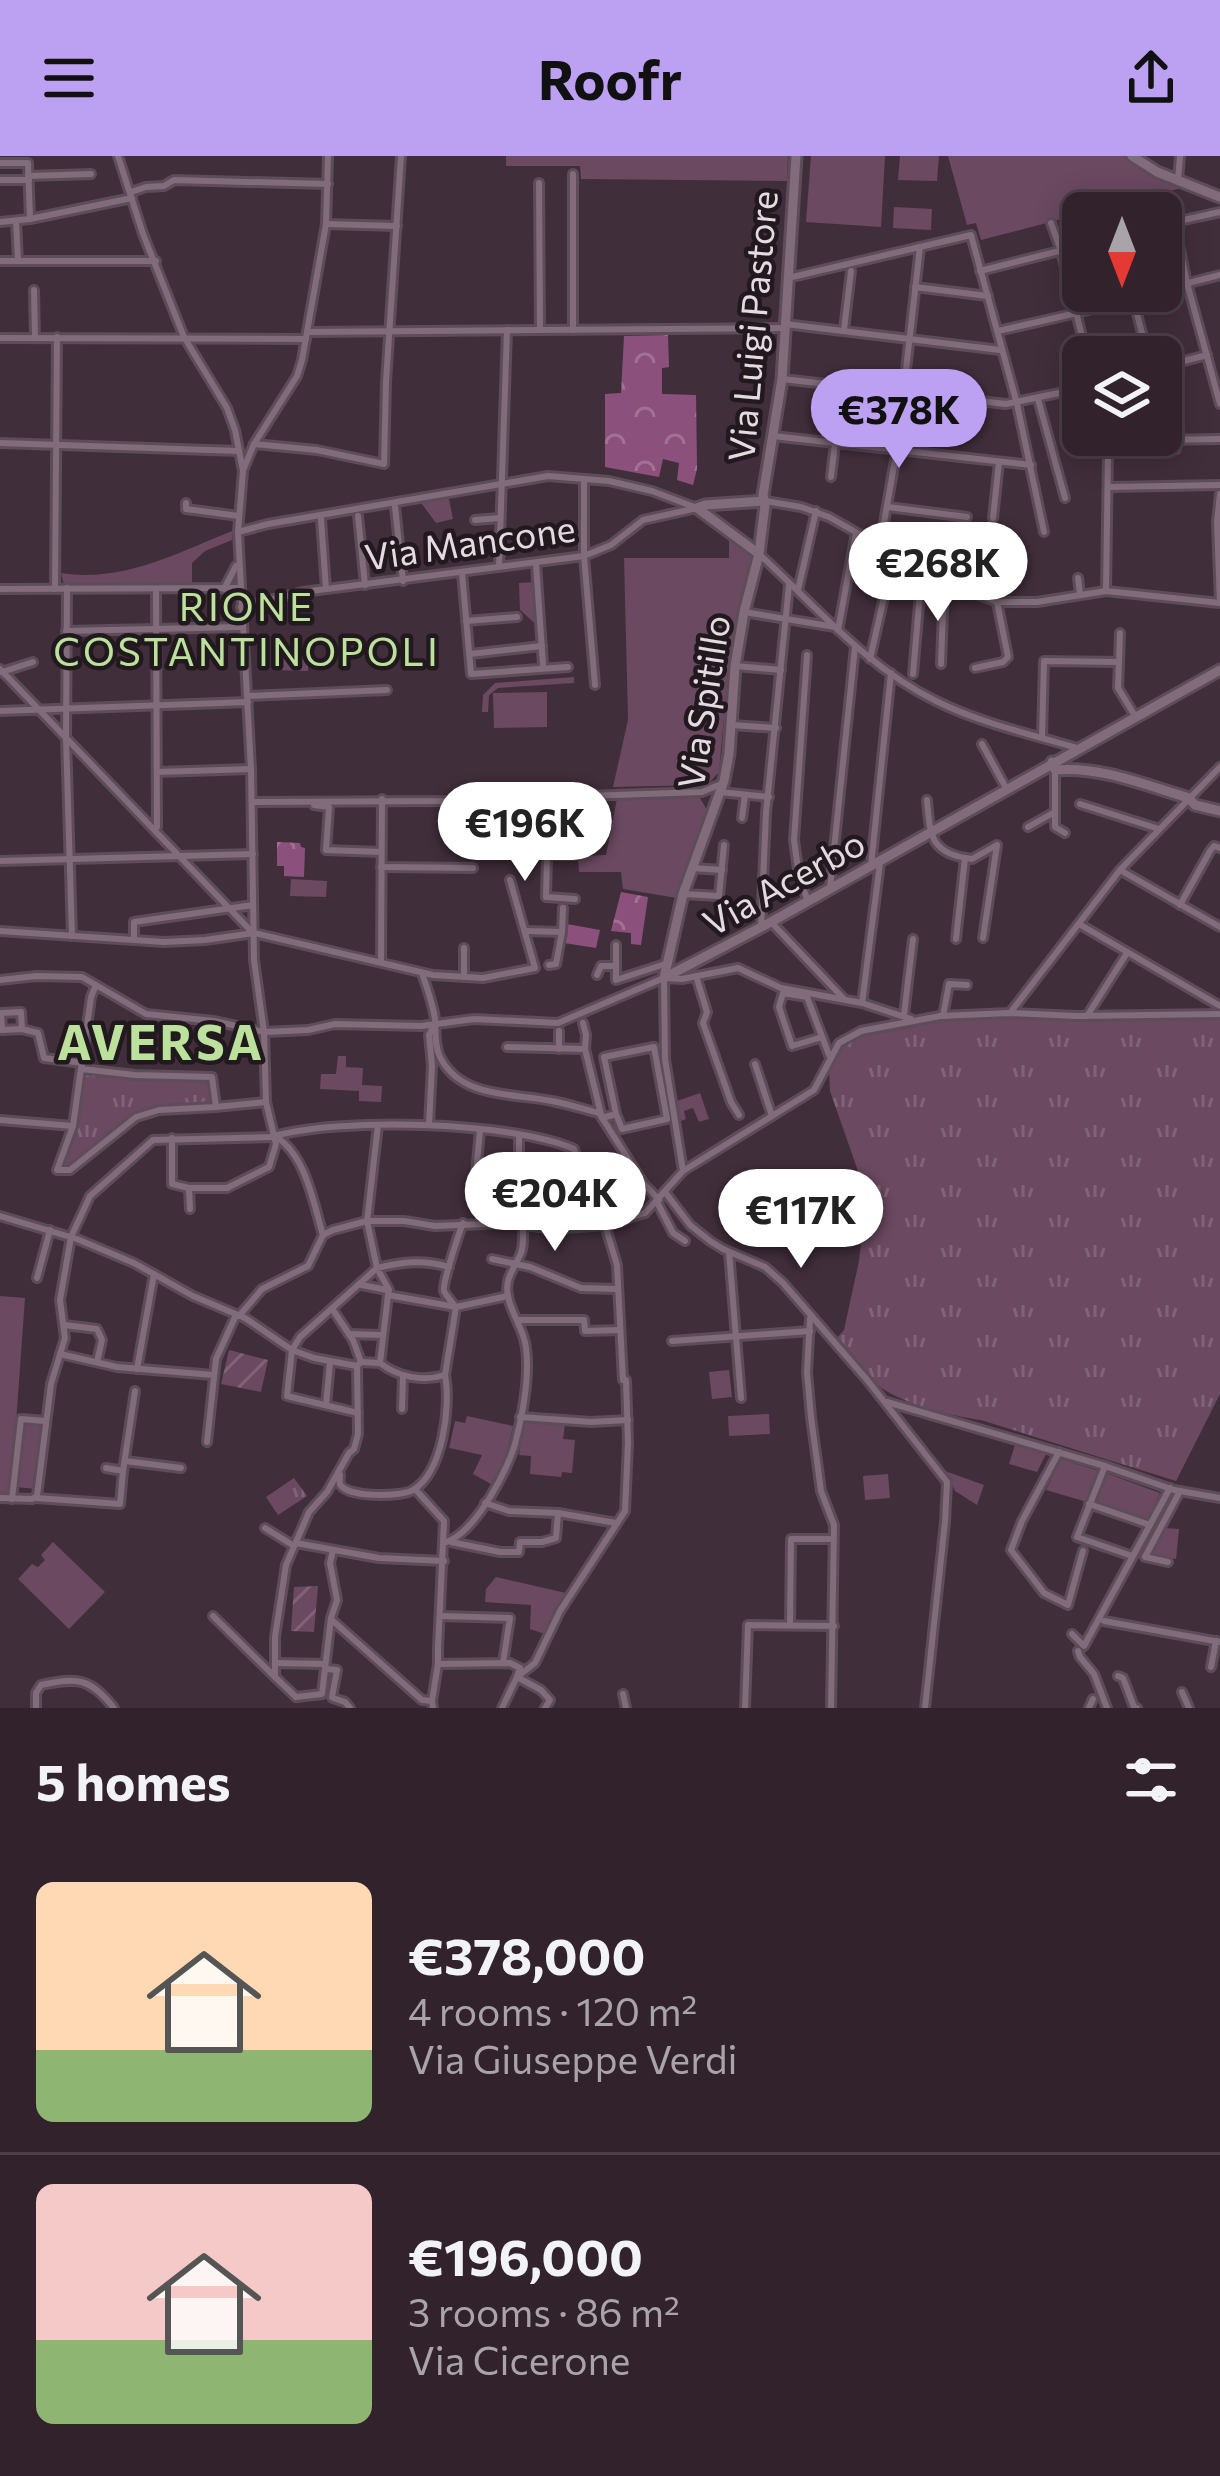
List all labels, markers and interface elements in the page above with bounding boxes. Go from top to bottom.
icon: menu [36,45,102,111]
text: Roofr [538,45,682,111]
icon: share [1118,45,1184,111]
street label: Via Luigi Pastore [717,189,785,463]
north arrow [1062,192,1182,312]
map controls [1062,192,1182,456]
button: layers [1062,336,1182,456]
pin: €378K [815,369,983,471]
text: €378K [838,384,960,432]
street label: Via Mancone [362,504,578,578]
pin: €268K [854,522,1022,624]
text: €268K [876,537,1000,585]
district label: RIONE COSTANTINOPOLI [53,581,441,674]
street label: Via Spitillo [667,612,737,792]
pin: €196K [441,782,609,884]
text: €196K [465,797,585,845]
street label: Via Acerbo [695,819,871,944]
district label: AVERSA [57,1011,265,1070]
pin: €204K [471,1152,639,1254]
text: €204K [492,1167,618,1215]
pin: €117K [717,1169,885,1271]
text: €117K [745,1184,857,1232]
icon: filters [1118,1747,1184,1813]
text: 5 homes [36,1749,231,1812]
text: €378,000 [408,1923,645,1986]
icon: home [132,1930,276,2074]
text: 4 rooms · 120 m² [408,1986,697,2034]
text: Via Giuseppe Verdi [408,2034,738,2082]
text: €196,000 [408,2224,643,2287]
icon: home [132,2232,276,2376]
text: 3 rooms · 86 m² [408,2287,680,2335]
text: Via Cicerone [408,2335,630,2383]

